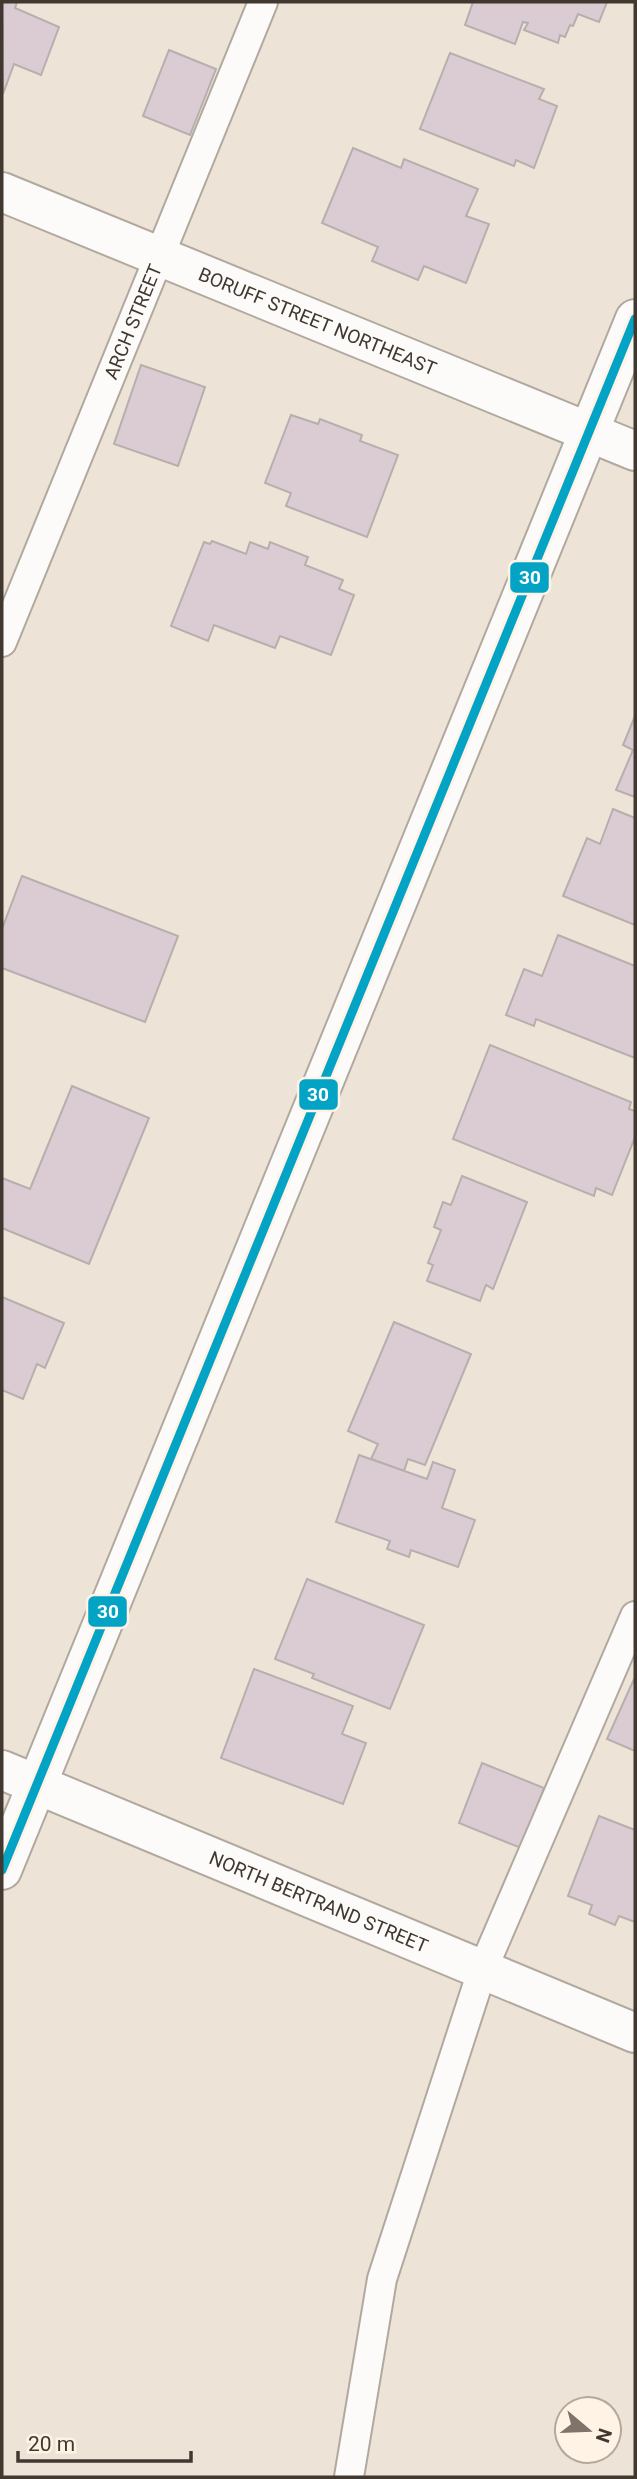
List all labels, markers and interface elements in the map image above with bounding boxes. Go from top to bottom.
street label: ARCH STREET [99,261,167,383]
street label: BORUFF STREET NORTHEAST [195,263,440,381]
line badge: 30 [509,561,550,594]
text: 30 [519,566,541,589]
line badge: 30 [298,1078,339,1111]
text: 30 [307,1083,329,1106]
line badge: 30 [87,1595,128,1628]
text: 30 [97,1600,119,1623]
street label: NORTH BERTRAND STREET [206,1846,431,1958]
north arrow [553,2395,623,2465]
scale bar [18,2420,191,2464]
text: N [591,2425,617,2445]
text: 20 m [28,2432,75,2456]

